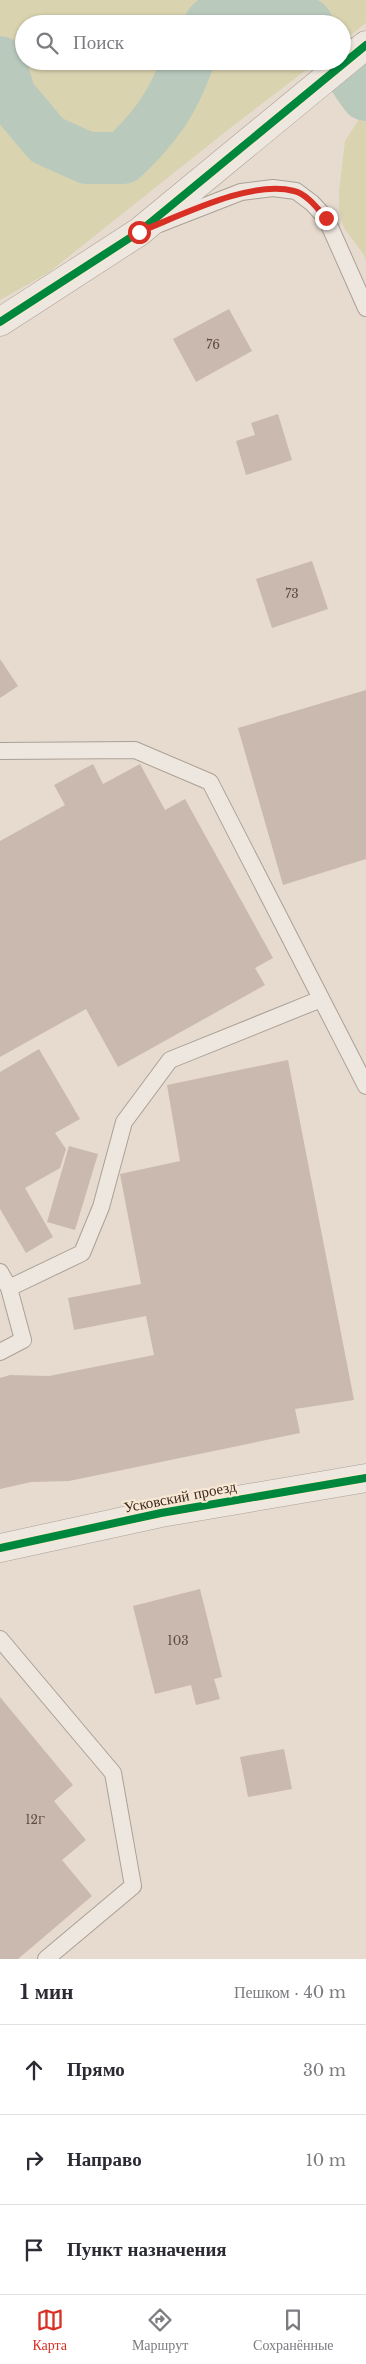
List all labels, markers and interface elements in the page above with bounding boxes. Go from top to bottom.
search box [15,15,351,70]
icon: search [33,29,61,57]
text: Поиск [73,31,124,54]
route end [315,207,338,230]
route start [128,221,151,244]
house number: 76 [206,337,220,352]
house number: 73 [285,586,299,601]
street label: Усковский проезд [122,1476,238,1517]
house number: 103 [167,1633,189,1648]
house number: 12Г [25,1812,45,1827]
text: 1 мин [20,1979,73,2005]
text: Пешком · 40 m [234,1982,346,2002]
icon: ahead [20,2056,48,2084]
text: Прямо [67,2058,125,2081]
text: 30 m [303,2060,346,2080]
icon: right [20,2146,48,2174]
text: Направо [67,2148,142,2171]
text: 10 m [306,2150,346,2170]
icon: arrive [20,2236,48,2264]
text: Пункт назначения [67,2238,227,2261]
tab: Карта [32,2306,67,2354]
tab: Маршрут [132,2306,188,2354]
tab: Сохранённые [253,2306,334,2354]

